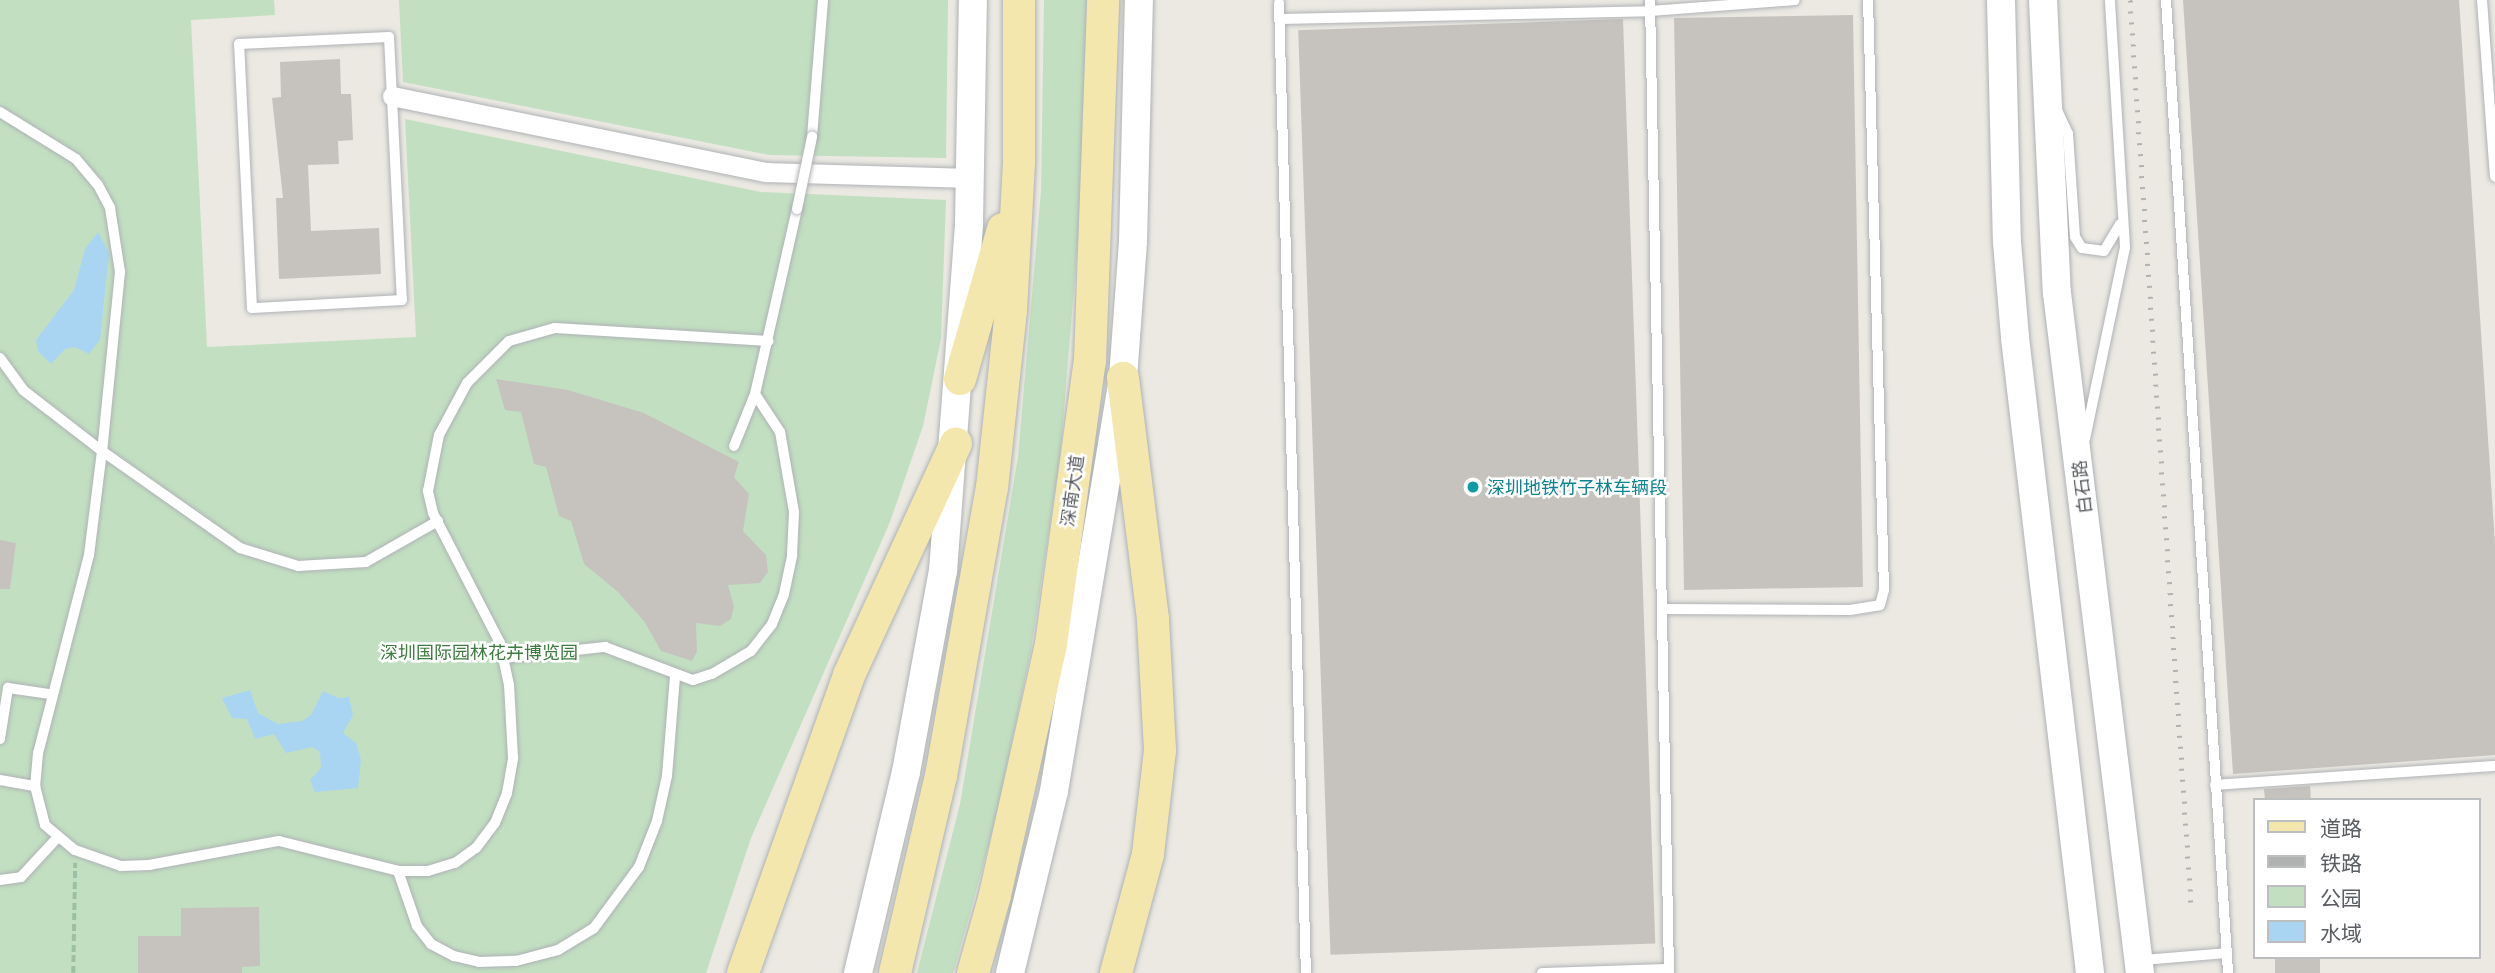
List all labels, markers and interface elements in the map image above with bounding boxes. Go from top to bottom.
street label: 深南大道 [1056,454,1088,528]
street label: 白石路 [2068,459,2096,515]
place label: 深圳地铁竹子林车辆段 [1487,476,1667,498]
marker: 深圳地铁竹子林车辆段 [1465,479,1481,495]
park label: 深圳国际园林花卉博览园 [380,641,578,663]
legend [2254,798,2481,959]
text: 道路 [2320,815,2362,840]
text: 铁路 [2320,850,2362,875]
text: 公园 [2320,885,2362,910]
text: 水域 [2320,920,2362,945]

